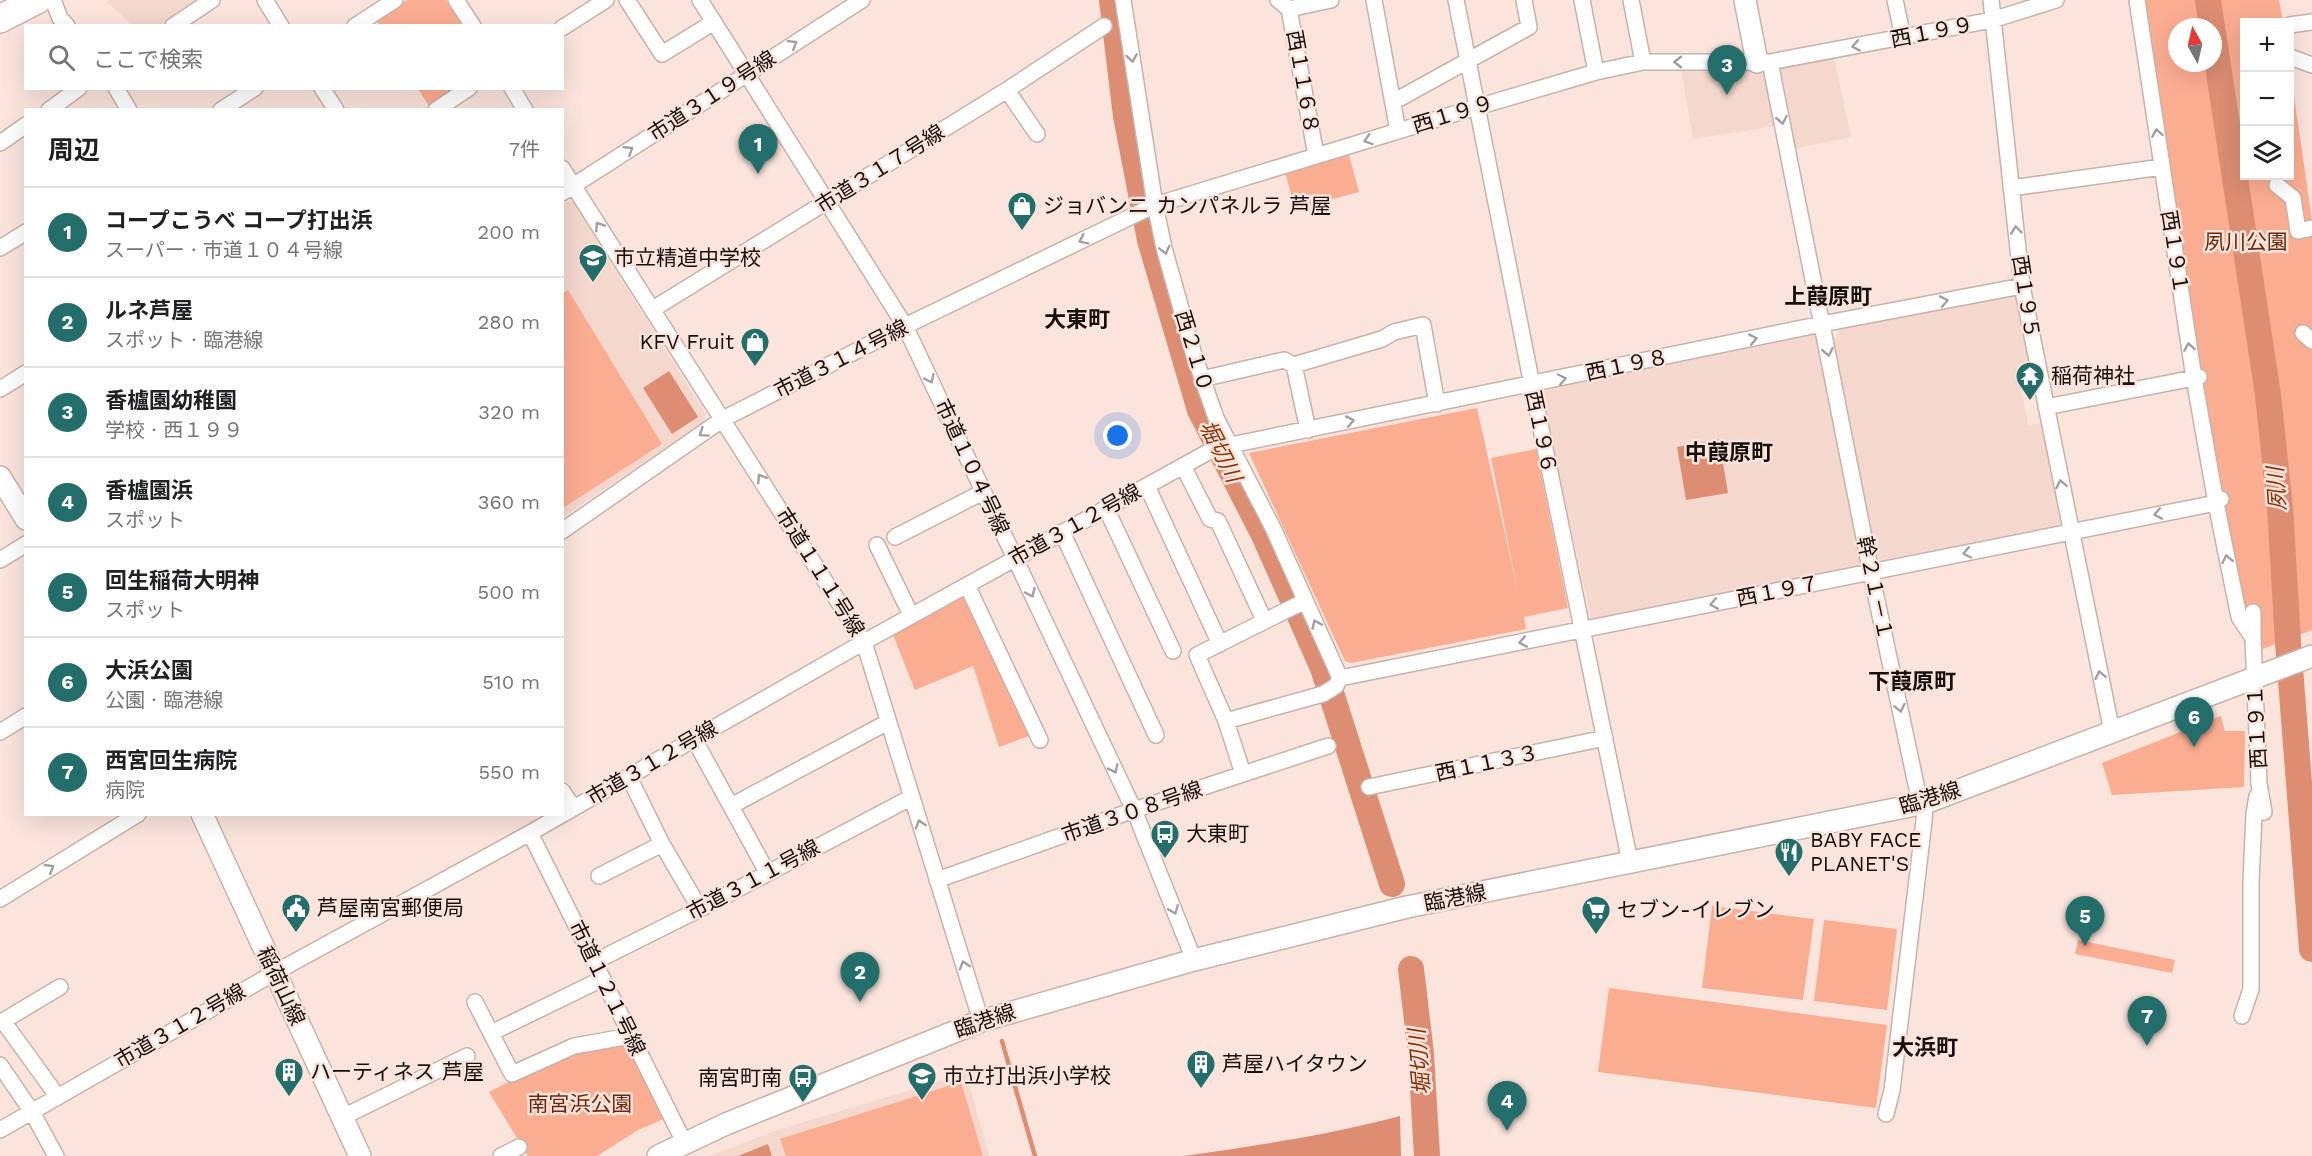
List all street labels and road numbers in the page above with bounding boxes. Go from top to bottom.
street label: 西１９９ [1888,11,1976,52]
street label: 西１１６８ [1282,28,1325,136]
street label: 市道３１９号線 [643,45,780,146]
street label: 西１９９ [1409,89,1497,138]
street label: 市道３１７号線 [811,119,949,218]
street label: 西１９１ [2157,208,2194,295]
street label: 西１９５ [2008,253,2045,340]
street label: 西２１０ [1170,307,1219,395]
street label: 市道３１４号線 [770,314,912,403]
street label: 西１９８ [1583,344,1671,385]
street label: 西１９６ [1521,388,1562,476]
street label: 市道１０４号線 [930,395,1015,539]
street label: 市道３１２号線 [1004,478,1145,571]
street label: 市道１１１号線 [771,503,870,641]
street label: 幹２１－１ [1852,534,1899,642]
street label: 西１９７ [1734,570,1822,611]
street label: 西１９１ [2242,684,2271,770]
street label: 市道３１２号線 [582,715,722,810]
street label: 西１１３３ [1433,739,1541,786]
street label: 市道３０８号線 [1058,776,1205,847]
street label: 臨港線 [1896,776,1964,819]
street label: 市道３１１号線 [682,834,824,925]
street label: 臨港線 [1422,879,1488,916]
street label: 市道１２１号線 [564,916,651,1059]
street label: 稲荷山線 [252,942,311,1029]
street label: 市道３１２号線 [110,978,250,1073]
street label: 臨港線 [951,998,1019,1043]

